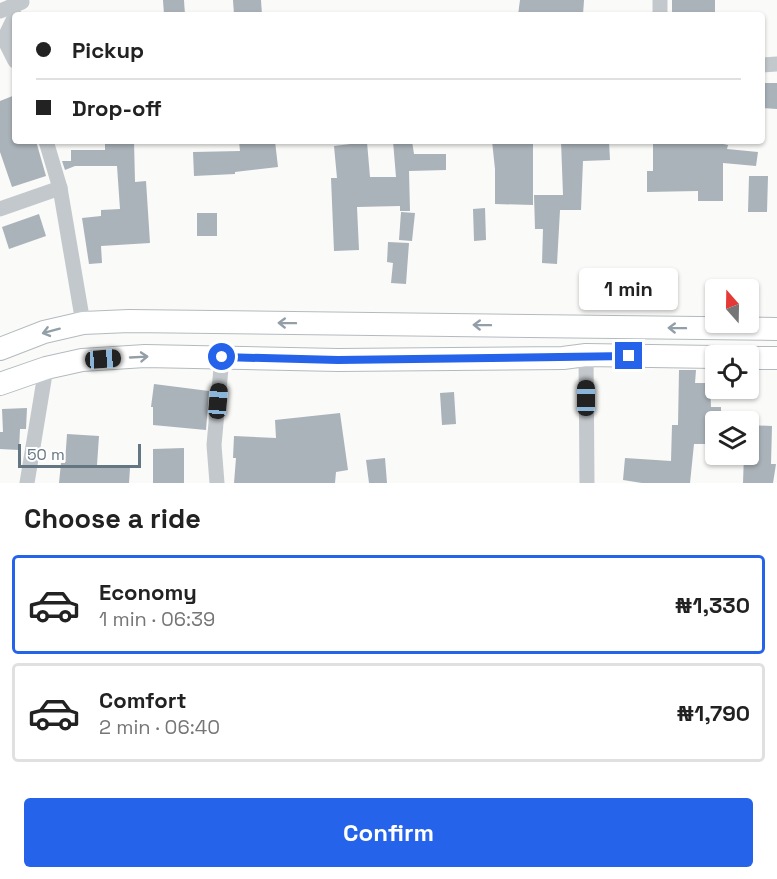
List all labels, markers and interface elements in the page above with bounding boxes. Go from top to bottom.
text: Pickup [72,36,144,64]
text: Drop-off [72,94,162,122]
callout: 1 min [580,269,678,311]
text: 1 min [604,276,653,302]
north arrow [705,279,759,333]
map controls [705,279,759,465]
one-way arrow [277,317,297,329]
one-way arrow [472,320,492,331]
one-way arrow [667,322,687,334]
one-way arrow [41,326,60,337]
route end [615,342,642,369]
route start [208,343,235,370]
button: locate [705,345,759,399]
car [84,349,122,369]
one-way arrow [128,351,148,362]
car [577,380,595,416]
car [207,382,229,420]
button: layers [705,411,759,465]
scale bar [18,441,141,468]
text: 50 m [27,444,65,465]
text: Choose a ride [24,501,201,536]
icon: car [27,578,81,632]
text: Economy [99,578,197,606]
text: ₦1,330 [675,591,750,619]
text: 1 min · 06:39 [99,606,215,632]
icon: car [27,686,81,740]
text: Comfort [99,686,187,714]
text: ₦1,790 [677,699,750,727]
text: 2 min · 06:40 [99,714,220,740]
button: Confirm [24,798,753,867]

